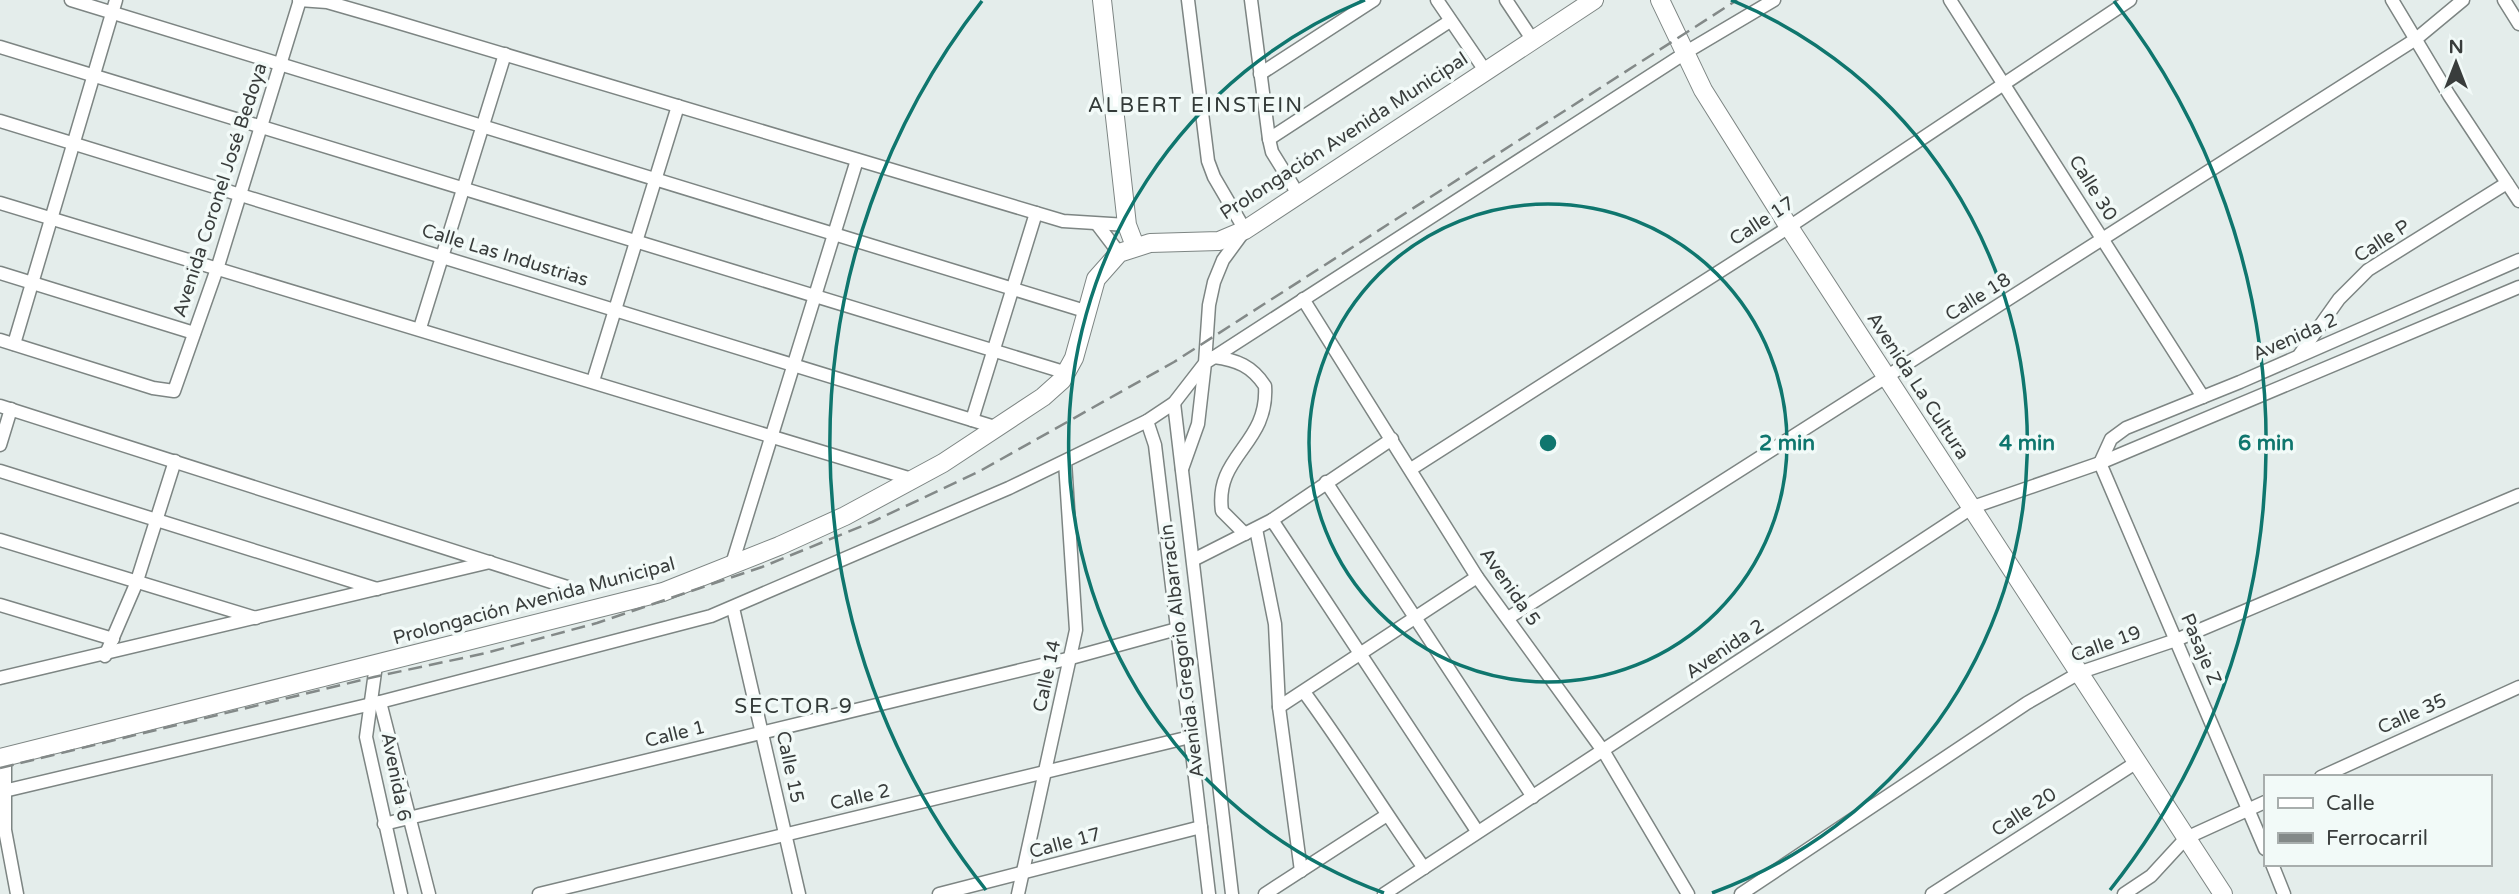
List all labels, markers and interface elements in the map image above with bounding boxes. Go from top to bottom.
north arrow [2421,28,2491,98]
text: N [2448,36,2464,58]
street label: Prolongación Avenida Municipal [1216,48,1472,224]
street label: Avenida Coronel José Bedoya [168,60,272,320]
district label: ALBERT EINSTEIN [1088,93,1304,118]
street label: Calle 30 [2064,151,2122,225]
street label: Calle 17 [1725,192,1799,250]
street label: Calle P [2350,215,2414,267]
street label: Calle Las Industrias [419,219,591,291]
street label: Calle 18 [1941,268,2015,326]
street label: Avenida La Cultura [1862,308,1974,464]
street label: Avenida 2 [2249,309,2341,365]
centre of rings [1536,431,1560,455]
text: 2 min [1759,431,1815,456]
text: 4 min [1999,431,2055,456]
text: 6 min [2238,431,2294,456]
street label: Avenida Gregorio Albarracín [1156,523,1208,779]
street label: Avenida 5 [1475,544,1545,630]
street label: Prolongación Avenida Municipal [391,553,677,649]
street label: Pasaje Z [2176,610,2226,688]
street label: Avenida 2 [1682,615,1768,683]
street label: Calle 19 [2068,621,2144,667]
street label: Calle 14 [1029,638,1065,714]
street label: Calle 35 [2374,689,2450,739]
district label: SECTOR 9 [734,694,854,719]
street label: Calle 1 [643,716,707,752]
street label: Calle 15 [772,729,808,805]
street label: Avenida 6 [377,731,415,823]
legend [2264,775,2491,866]
street label: Calle 2 [828,779,892,815]
street label: Calle 20 [1987,783,2061,841]
text: Calle [2326,791,2375,816]
street label: Calle 17 [1027,823,1103,863]
text: Ferrocarril [2326,826,2428,851]

